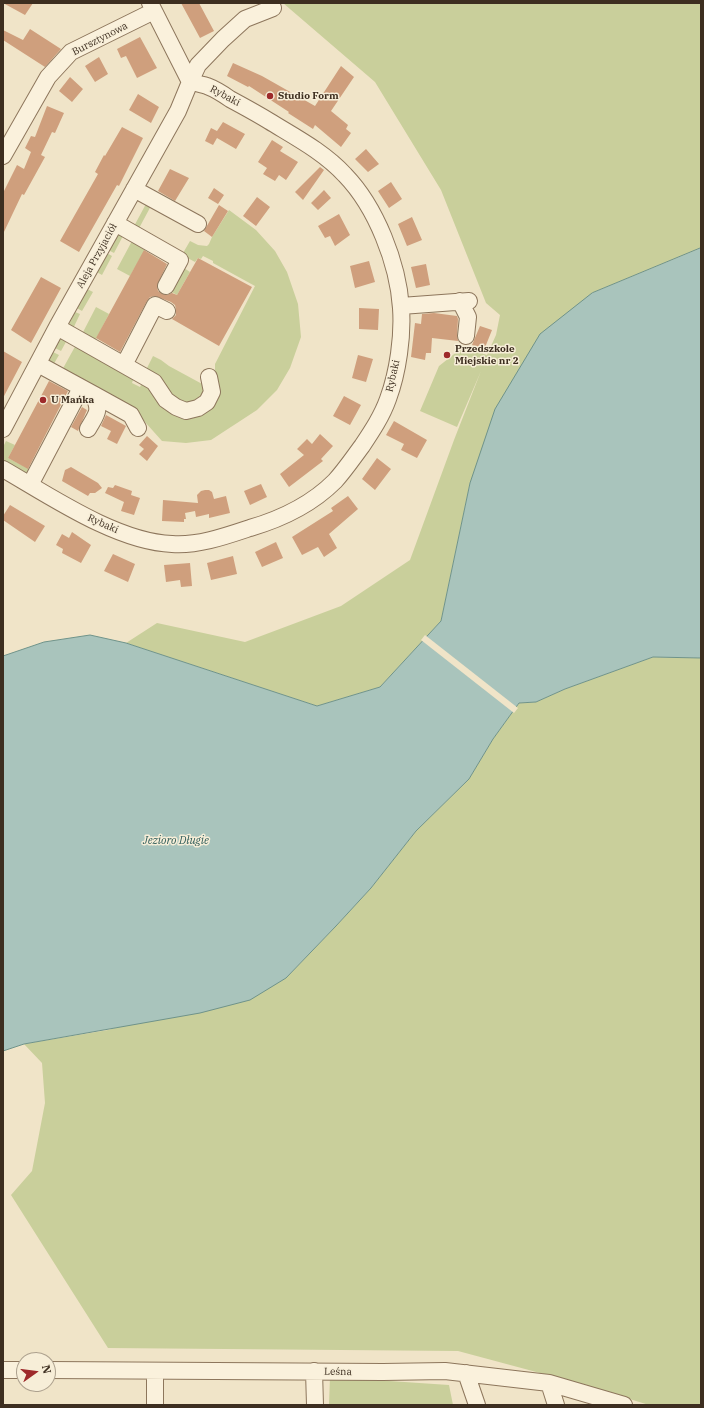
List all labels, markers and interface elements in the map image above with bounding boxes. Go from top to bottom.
street label: Bursztynowa [70,20,130,58]
street label: Rybaki [208,83,242,109]
place label: Studio Form [278,90,339,102]
marker: Studio Form [265,91,275,101]
street label: Aleja Przyjaciół [74,221,120,291]
place label: Przedszkole Miejskie nr 2 [455,343,519,366]
marker: Przedszkole Miejskie nr 2 [442,350,452,360]
street label: Rybaki [383,359,403,393]
place label: U Mańka [51,394,94,406]
marker: U Mańka [38,395,48,405]
street label: Rybaki [86,512,120,536]
water label: Jezioro Długie [143,834,209,848]
north arrow [16,1352,56,1392]
text: N [39,1363,55,1375]
street label: Leśna [324,1366,352,1378]

